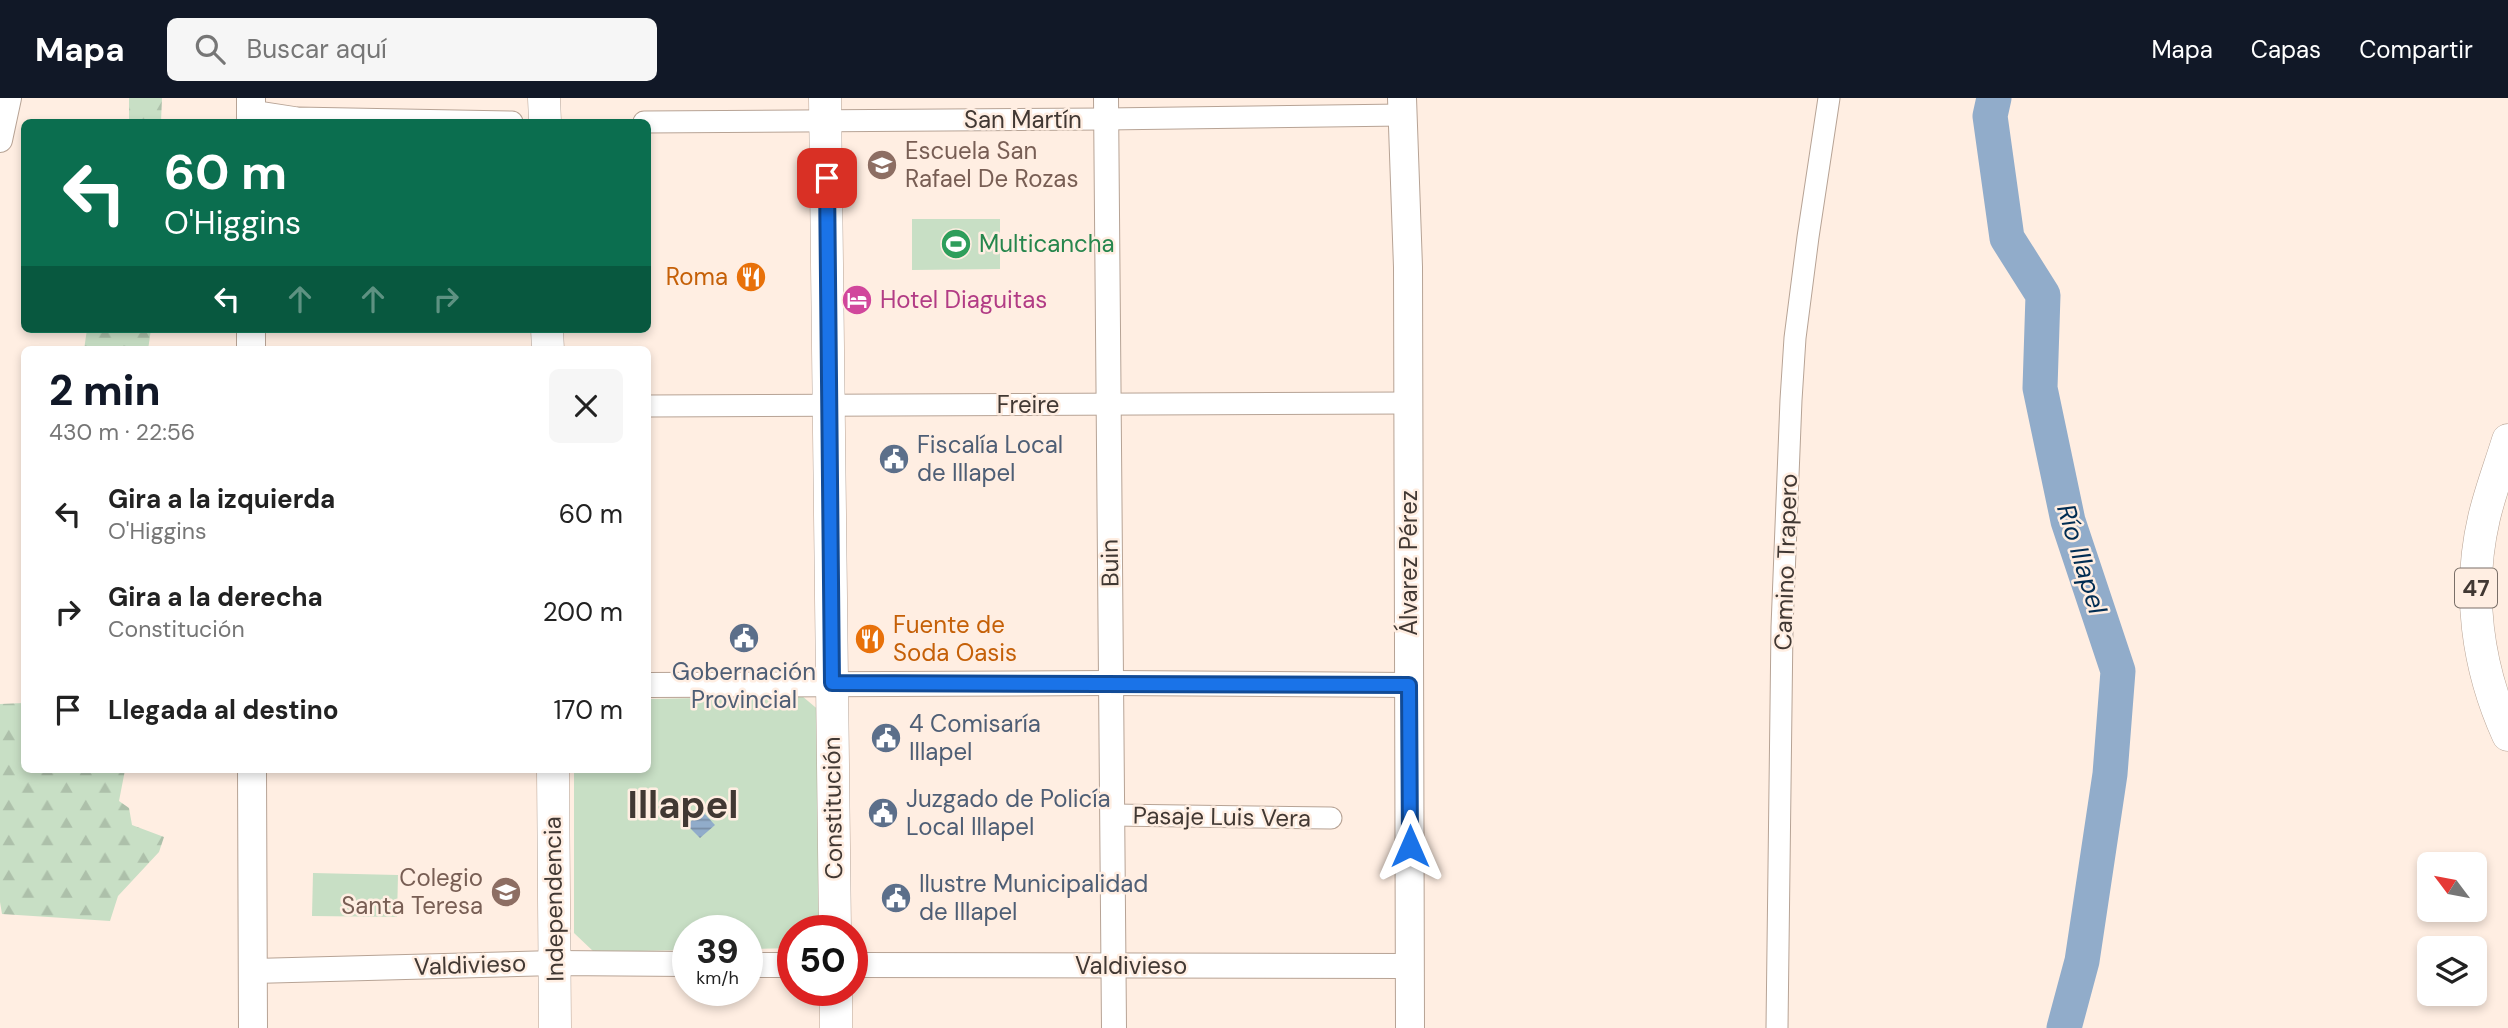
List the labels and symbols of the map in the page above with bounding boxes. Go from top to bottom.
street label: San Martín [964,104,1082,135]
place label: Escuela San Rafael De Rozas [905,135,1078,194]
pin [797,148,857,208]
school or university icon: Escuela San Rafael De Rozas [865,148,899,182]
sports icon: Multicancha [939,227,973,261]
place label: Multicancha [979,228,1115,259]
restaurant icon: Roma [734,260,768,294]
place label: Roma [666,261,728,292]
hotel icon: Hotel Diaguitas [840,283,874,317]
place label: Hotel Diaguitas [880,284,1047,315]
street label: Freire [997,389,1059,420]
place label: Fiscalía Local de Illapel [917,429,1063,488]
public building icon: Fiscalía Local de Illapel [877,442,911,476]
street label: Camino Trapero [1767,473,1804,651]
street label: Álvarez Pérez [1393,490,1424,636]
water label: Río Illapel [2049,500,2115,619]
street label: Buin [1094,539,1125,587]
road number: 47 [2455,568,2497,608]
place label: Fuente de Soda Oasis [893,609,1017,668]
public building icon: Gobernación Provincial [727,621,761,655]
restaurant icon: Fuente de Soda Oasis [853,622,887,656]
place label: Gobernación Provincial [672,656,816,715]
place label: 4 Comisaría Illapel [909,708,1041,767]
public building icon: 4 Comisaría Illapel [869,721,903,755]
street label: Constitución [816,736,849,880]
district label: Illapel [628,780,738,830]
place label: Juzgado de Policía Local Illapel [906,783,1111,842]
public building icon: Juzgado de Policía Local Illapel [866,796,900,830]
street label: Pasaje Luis Vera [1133,799,1311,834]
position arrow [1373,809,1447,883]
street label: Independencia [537,816,570,982]
north arrow [2417,852,2487,922]
place label: Colegio Santa Teresa [341,862,483,921]
place label: Ilustre Municipalidad de Illapel [919,868,1148,927]
school or university icon: Colegio Santa Teresa [489,875,523,909]
public building icon: Ilustre Municipalidad de Illapel [879,881,913,915]
speed limit sign: 50 [777,915,868,1006]
street label: Valdivieso [413,947,527,982]
street label: Valdivieso [1075,950,1187,981]

